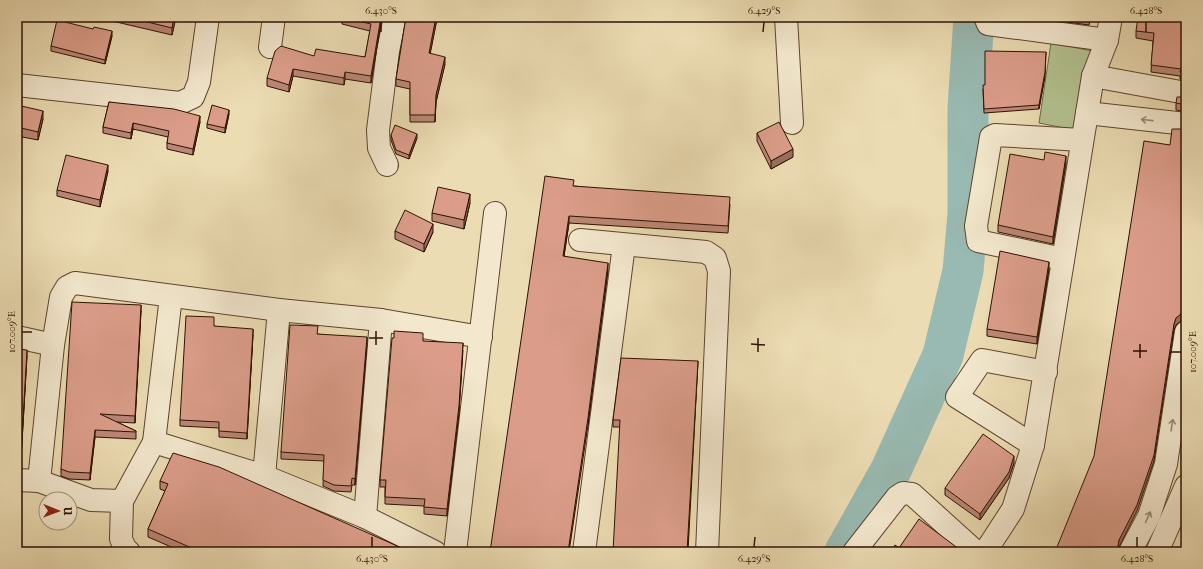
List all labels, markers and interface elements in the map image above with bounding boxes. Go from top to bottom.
text: 6.430°S [365,5,397,17]
text: 6.429°S [748,5,780,17]
text: 6.428°S [1130,5,1162,17]
one-way arrow [1141,116,1154,123]
text: 107.009°E [6,311,18,353]
text: 107.009°E [1187,331,1199,373]
one-way arrow [1168,419,1176,432]
north arrow [38,491,78,531]
text: U [61,506,74,516]
one-way arrow [1145,512,1152,524]
text: 6.430°S [356,553,388,565]
text: 6.429°S [738,553,770,565]
text: 6.428°S [1121,553,1153,565]

